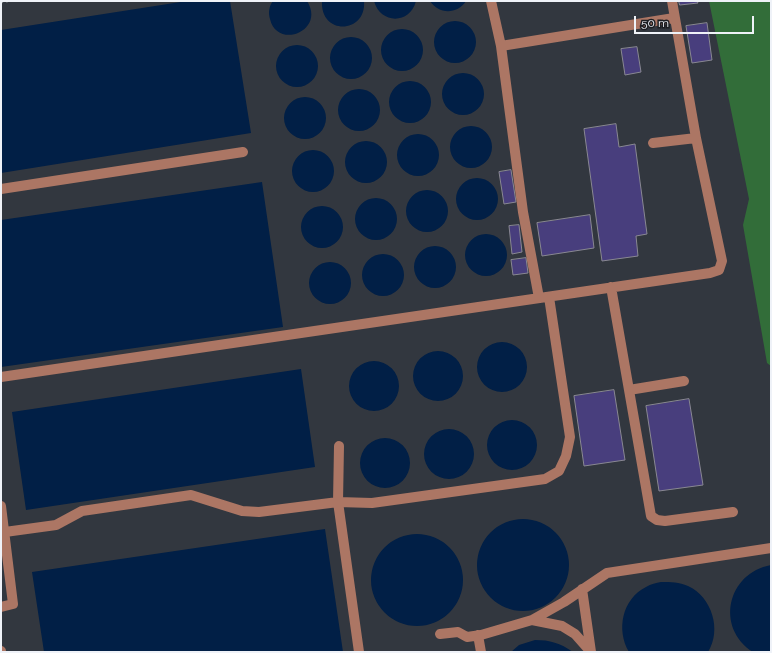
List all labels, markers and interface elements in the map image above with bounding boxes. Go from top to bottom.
scale bar [636,8,756,34]
text: 50 m [641,16,669,30]

